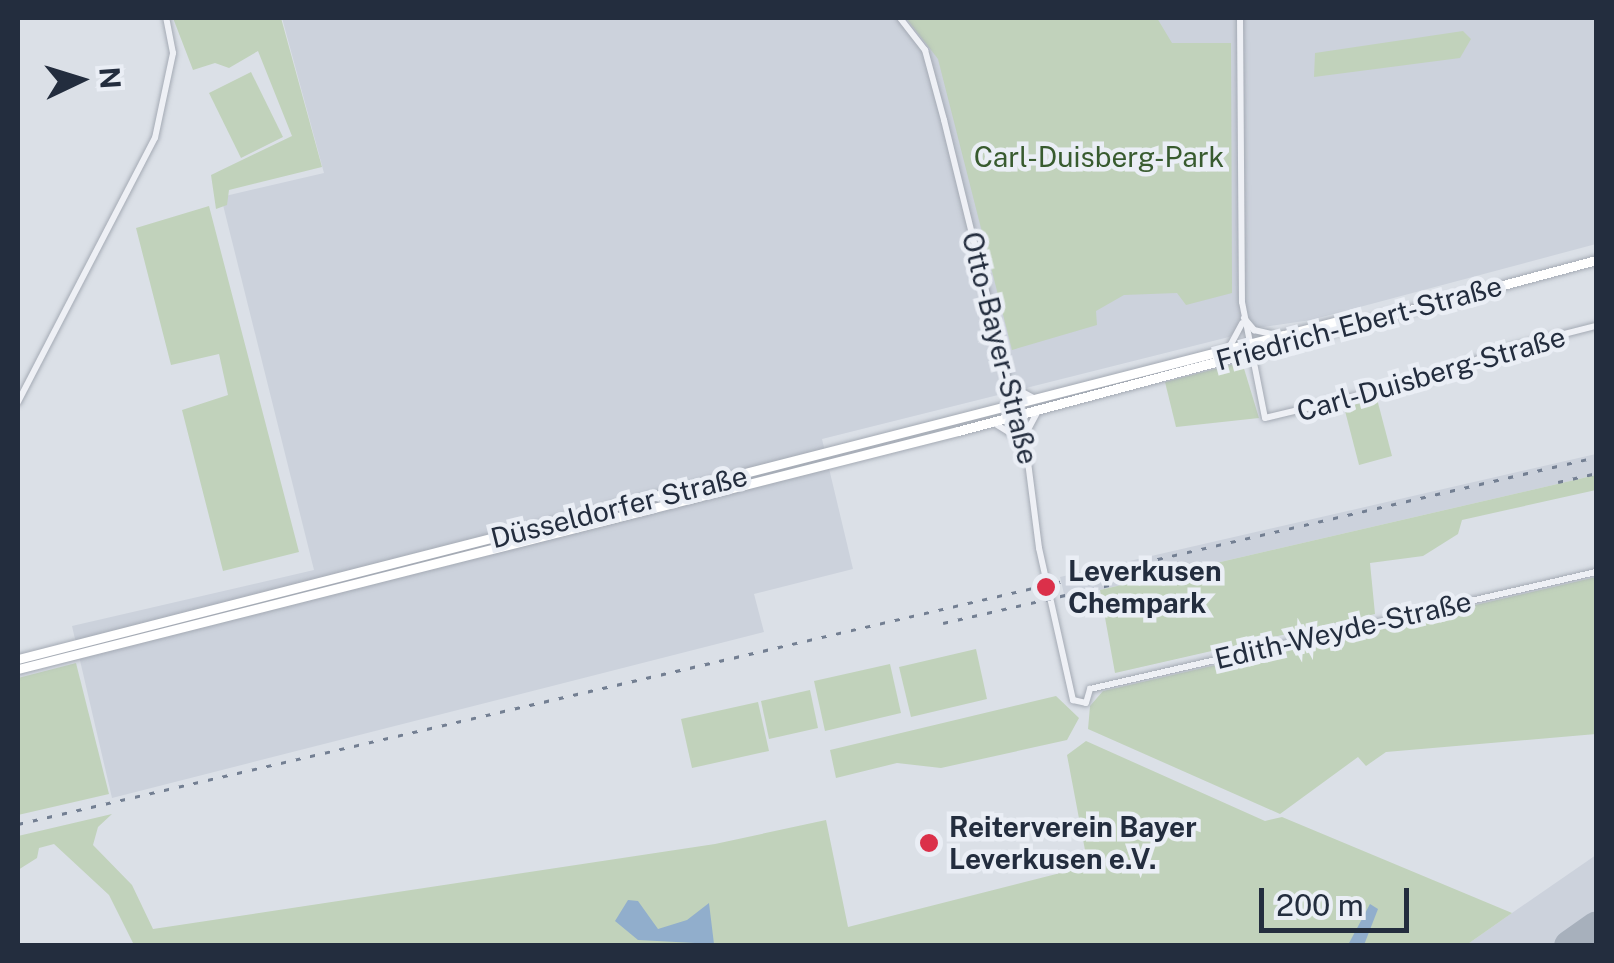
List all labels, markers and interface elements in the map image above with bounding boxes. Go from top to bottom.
north arrow [30,30,130,130]
text: N [93,66,128,90]
park label: Carl-Duisberg-Park [974,140,1224,174]
street label: Otto-Bayer-Straße [955,228,1045,468]
street label: Friedrich-Ebert-Straße [1212,269,1506,377]
street label: Carl-Duisberg-Straße [1293,320,1569,428]
street label: Düsseldorfer Straße [487,459,751,555]
place label: Leverkusen Chempark [1068,554,1222,620]
marker: Leverkusen Chempark [1033,574,1059,600]
street label: Edith-Weyde-Straße [1211,584,1475,676]
place label: Reiterverein Bayer Leverkusen e.V. [949,810,1197,876]
marker: Reiterverein Bayer Leverkusen e.V. [918,832,940,854]
scale bar [1264,868,1414,930]
text: 200 m [1276,887,1364,923]

